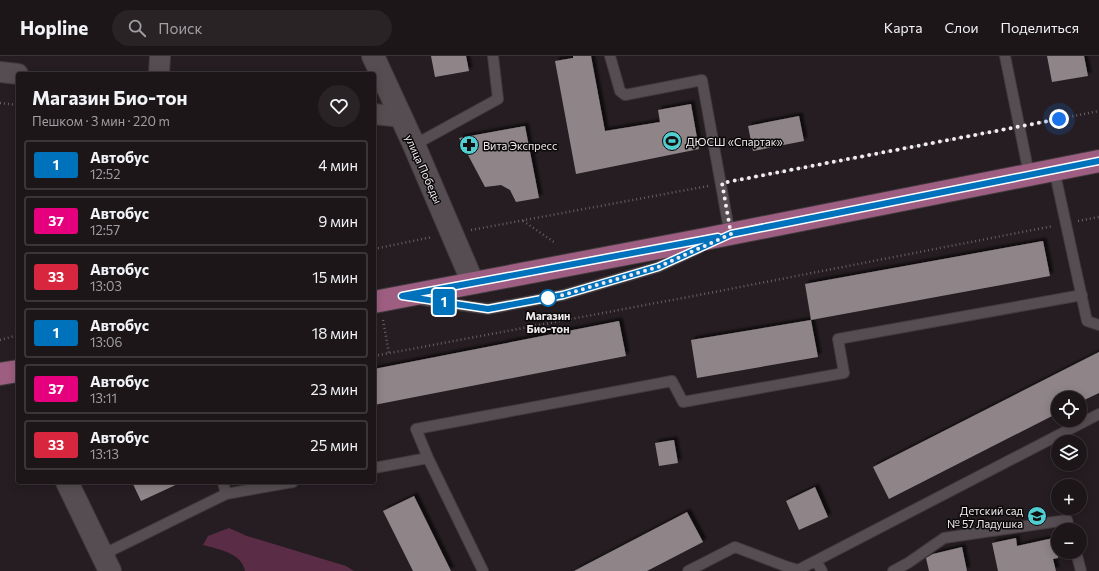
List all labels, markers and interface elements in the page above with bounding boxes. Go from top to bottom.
search box [112,10,392,46]
text: Hopline [20,16,88,39]
icon: search [126,17,148,39]
text: Поиск [158,19,203,37]
text: Карта [884,19,922,36]
text: Слои [944,19,979,36]
text: Поделиться [1001,19,1079,36]
button: heart [318,85,360,127]
text: Магазин Био-тон [32,86,188,109]
your location [1049,109,1069,129]
text: Пешком · 3 мин · 220 m [32,113,170,129]
sports icon: ДЮСШ «Спартак» [661,130,683,152]
street label: улица Победы [403,133,445,205]
pharmacy icon: Вита Экспресс [458,134,480,156]
place label: ДЮСШ «Спартак» [686,135,783,148]
place label: Вита Экспресс [483,139,557,152]
text: Автобус [90,148,149,166]
text: 1 [53,156,59,173]
text: 4 мин [318,156,358,174]
text: 12:52 [90,166,121,182]
text: Автобус [90,204,149,222]
text: 37 [48,212,64,229]
text: 9 мин [318,212,358,230]
text: 12:57 [90,222,120,238]
text: Автобус [90,260,149,278]
text: 33 [48,268,64,285]
text: 15 мин [312,268,358,286]
text: 13:03 [90,278,122,294]
line badge: 1 [431,289,457,315]
marker: Магазин Био-тон [539,289,557,307]
text: 1 [441,293,447,310]
place label: Магазин Био-тон [526,309,570,335]
text: Автобус [90,316,149,334]
text: 1 [53,324,59,341]
text: 18 мин [312,324,358,342]
text: 13:06 [90,334,122,350]
text: Автобус [90,372,149,390]
text: 37 [48,380,64,397]
text: 23 мин [310,380,358,398]
text: 13:11 [90,390,117,406]
map controls [1051,391,1087,559]
button: locate [1051,391,1087,427]
text: Автобус [90,428,149,446]
button: layers [1051,435,1087,471]
text: 33 [48,436,64,453]
text: 25 мин [310,436,358,454]
text: 13:13 [90,446,119,462]
button: + [1051,479,1087,515]
place label: Детский сад № 57 Ладушка [947,504,1024,530]
school or university icon: Детский сад № 57 Ладушка [1026,505,1048,527]
button: − [1051,523,1087,559]

